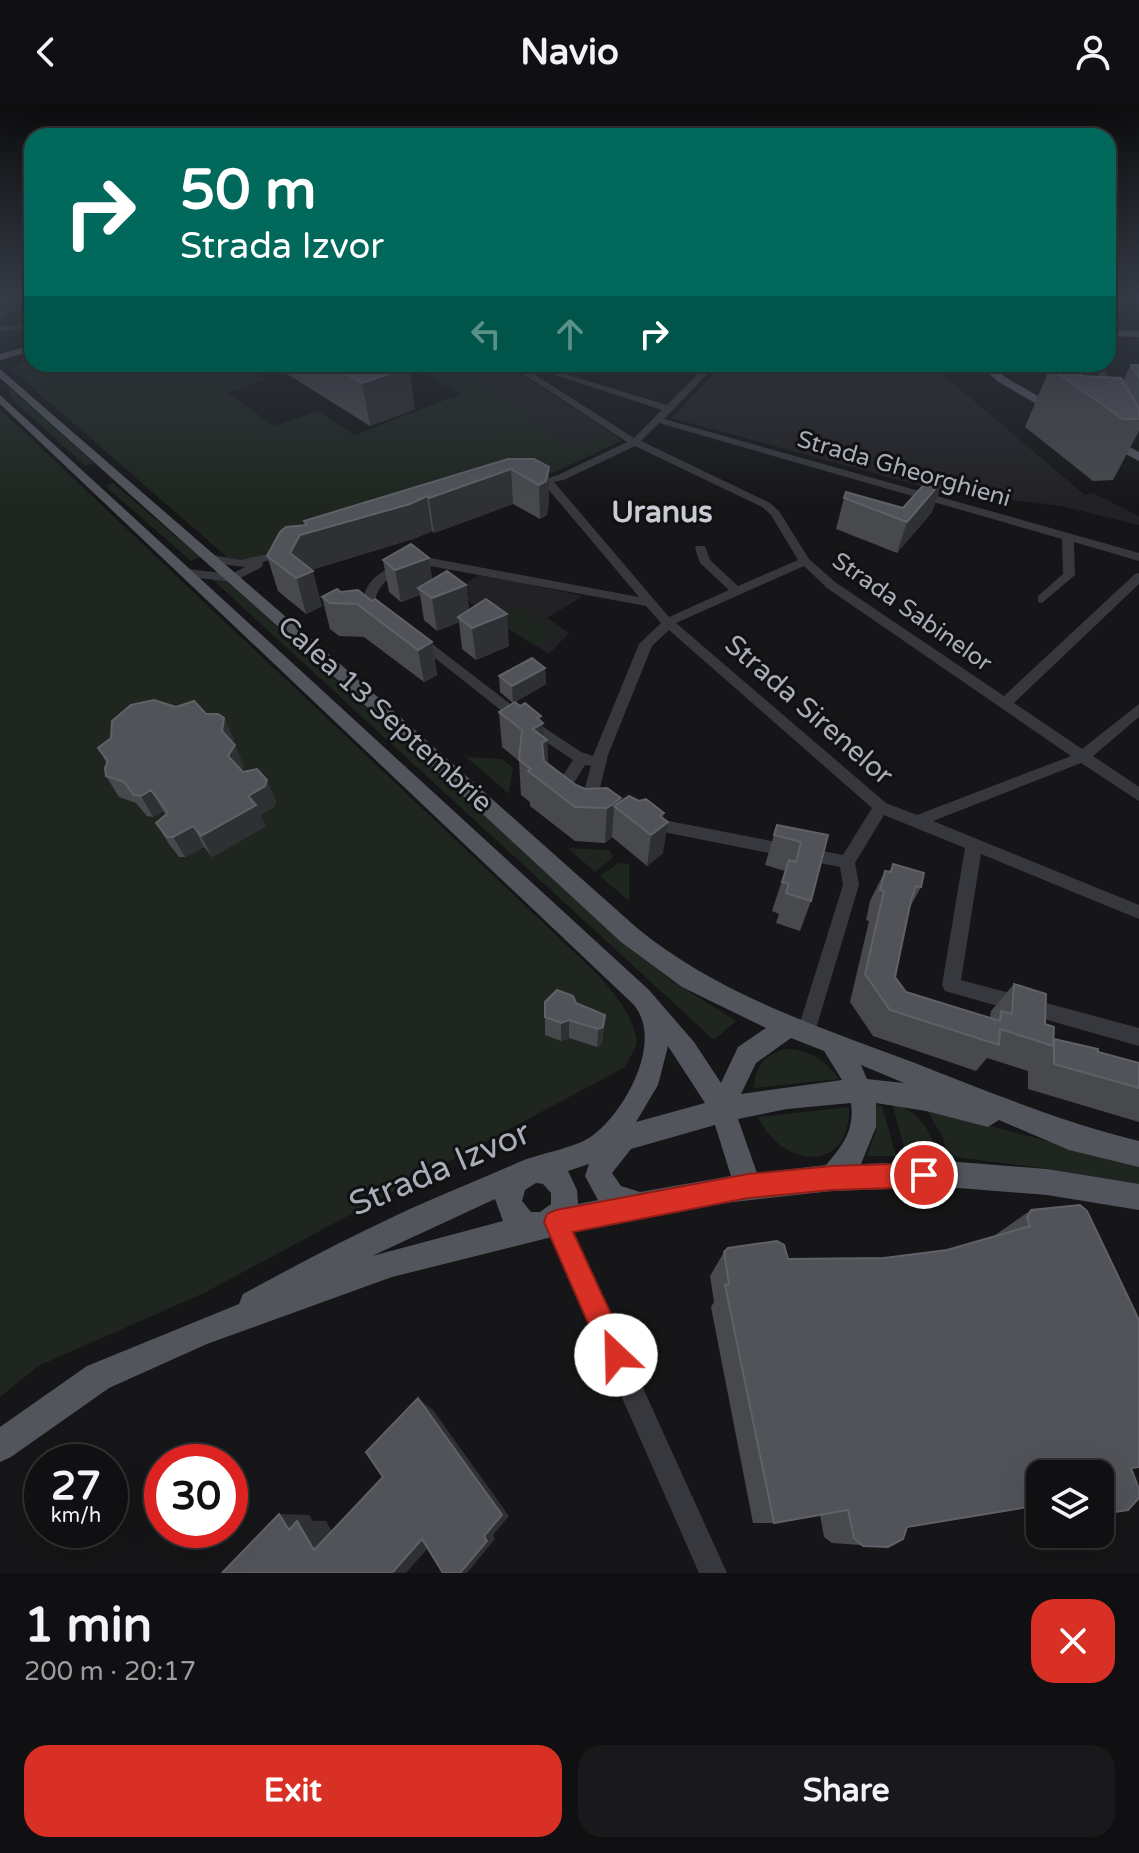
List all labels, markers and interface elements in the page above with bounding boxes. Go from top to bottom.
icon: back [24,30,68,74]
icon: person [1071,30,1115,74]
text: Navio [520,31,619,74]
text: 50 m [180,157,316,224]
icon: right [48,160,152,264]
text: Strada Izvor [180,225,384,268]
icon: left [464,312,508,356]
icon: ahead [548,312,592,356]
icon: right [632,312,676,356]
street label: Strada Gheorghieni [794,425,1014,513]
district label: Uranus [611,494,713,531]
street label: Strada Sabinelor [827,546,998,678]
street label: Calea 13 Septembrie [271,609,499,819]
street label: Strada Sirenelor [718,628,900,793]
street label: Strada Izvor [343,1112,537,1226]
pin [890,1141,958,1209]
icon: arrive [902,1153,946,1197]
position arrow [574,1313,658,1397]
speed limit sign: 30 [144,1444,248,1548]
map controls [1026,1460,1114,1548]
button: layers [1026,1460,1114,1548]
text: 27 [51,1462,101,1510]
text: km/h [51,1504,101,1528]
text: 1 min [24,1597,152,1655]
button: close [1031,1599,1115,1683]
text: 200 m · 20:17 [24,1656,196,1687]
button: Exit [24,1745,562,1837]
button: Share [578,1745,1115,1837]

